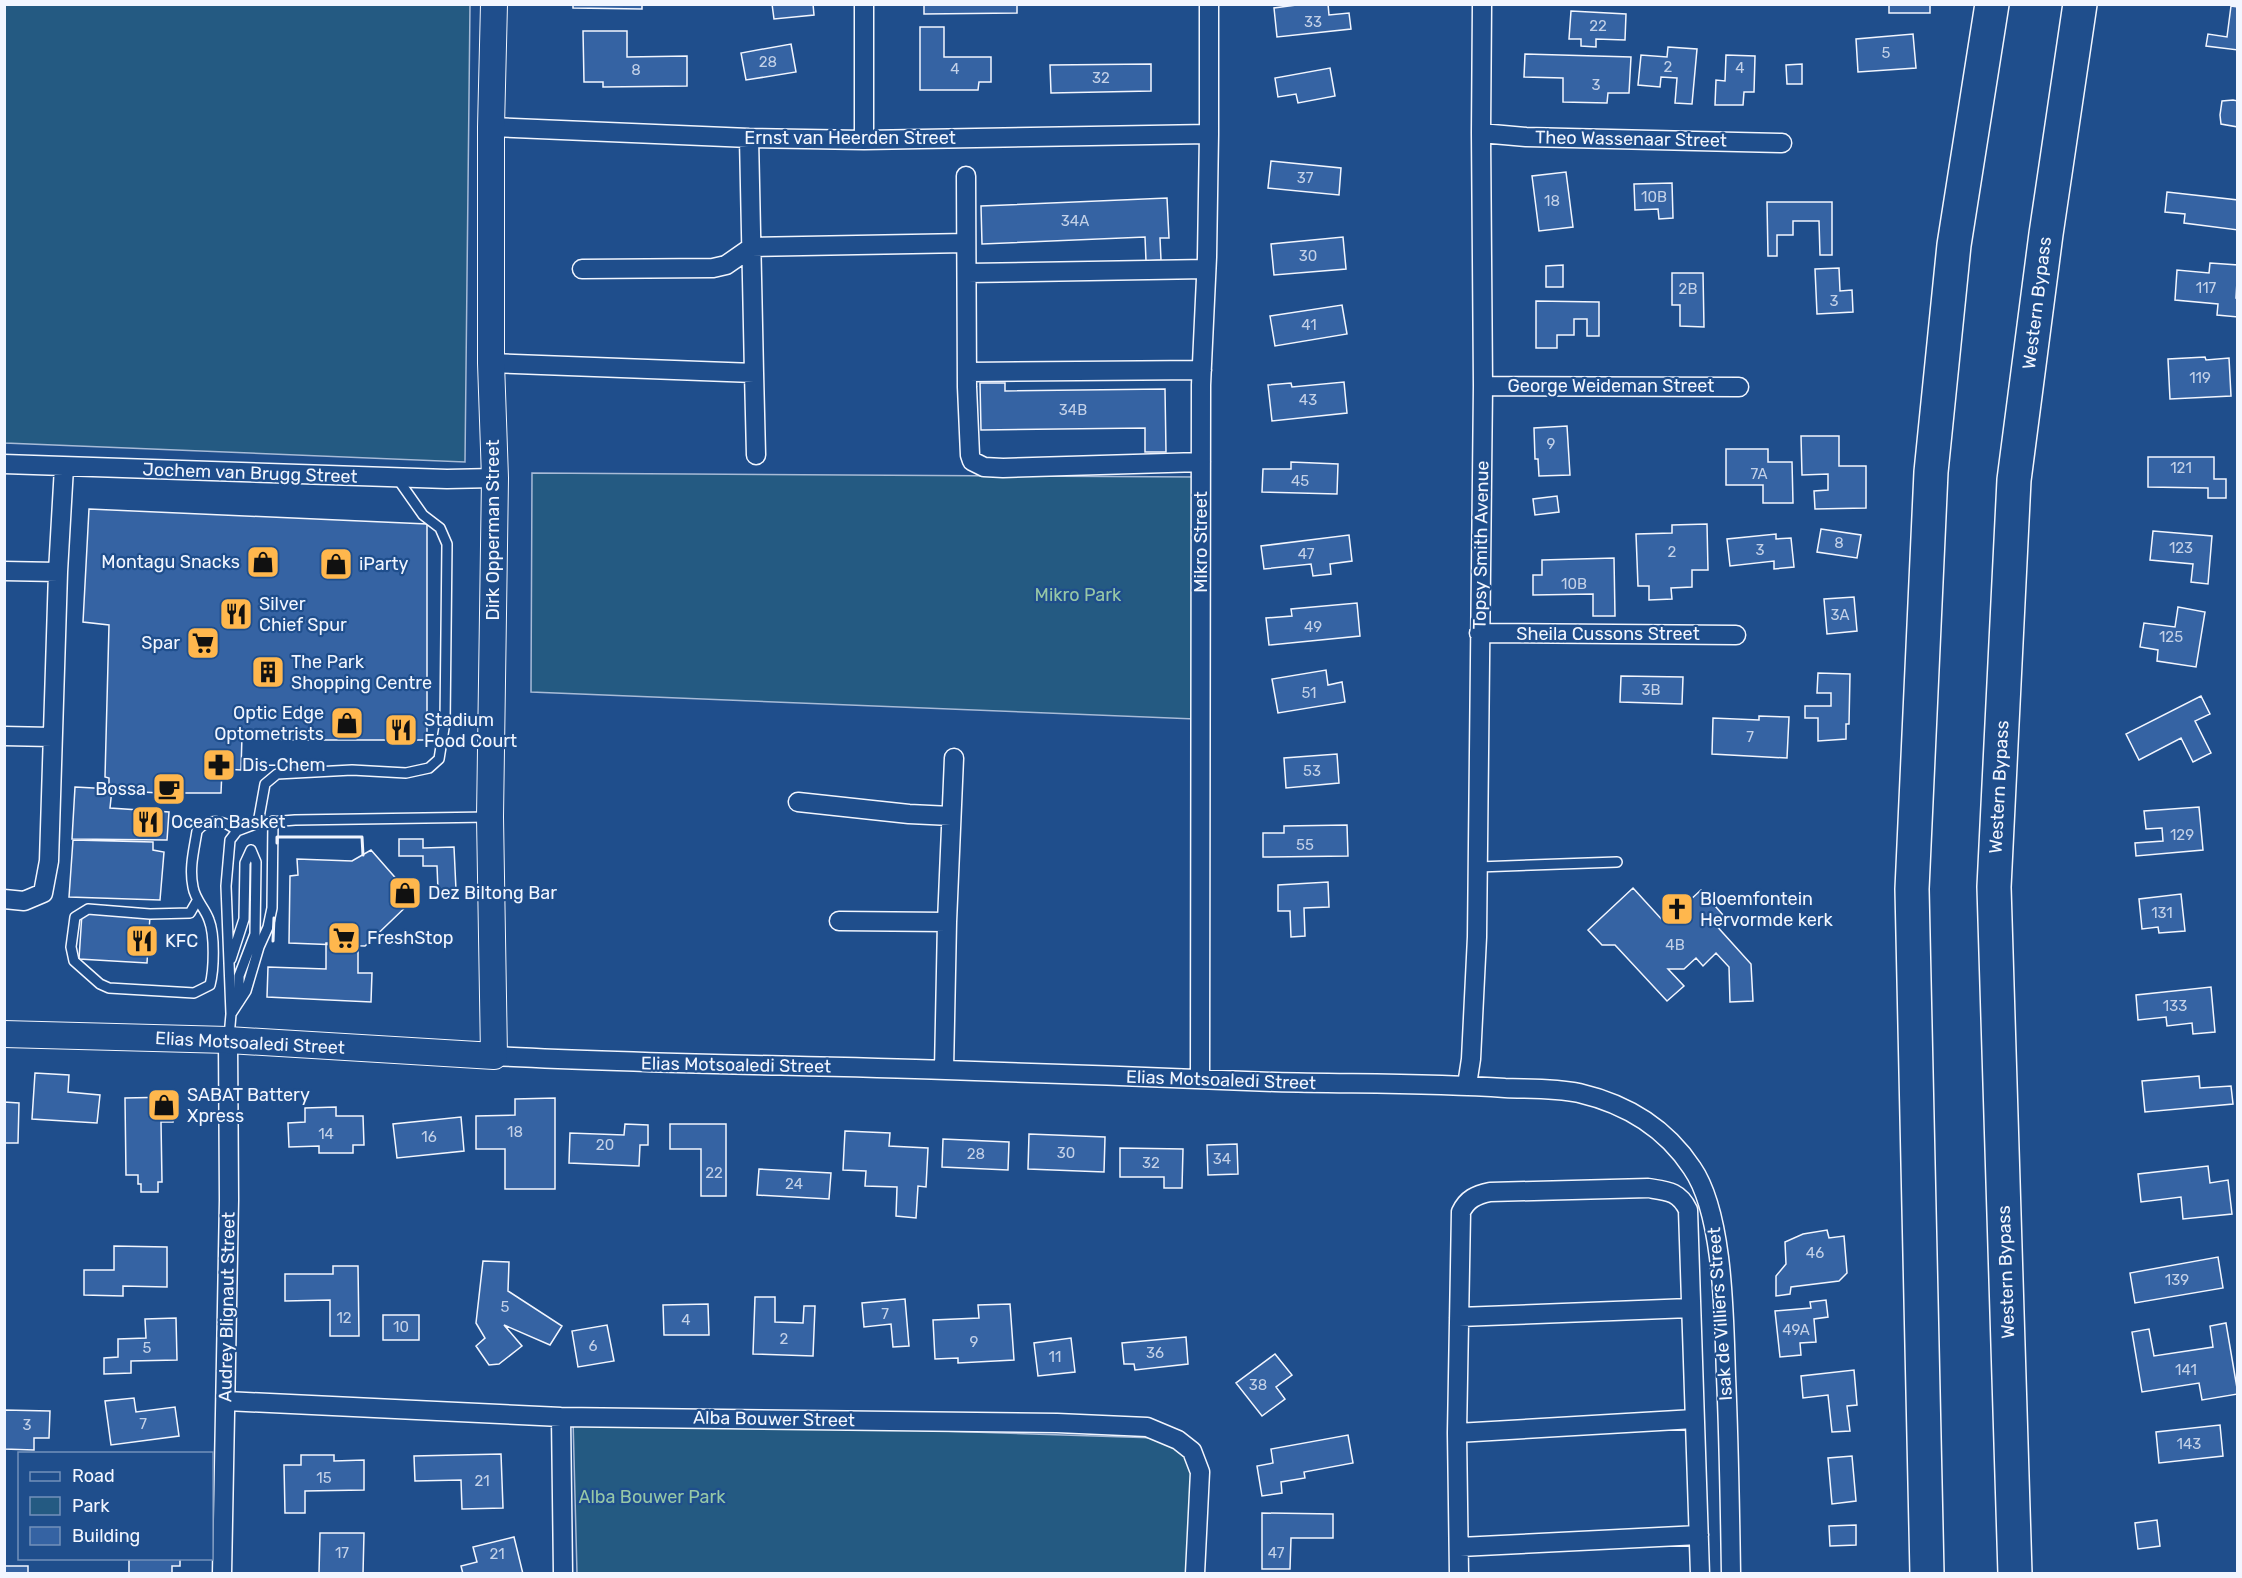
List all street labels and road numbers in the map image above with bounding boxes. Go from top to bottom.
street label: Theo Wassenaar Street [1535,126,1727,152]
street label: Ernst van Heerden Street [744,127,956,149]
street label: Western Bypass [2018,235,2056,371]
street label: George Weideman Street [1508,375,1714,397]
street label: Dirk Opperman Street [482,440,504,620]
street label: Jochem van Brugg Street [142,458,358,488]
street label: Topsy Smith Avenue [1469,460,1493,630]
street label: Mikro Street [1190,491,1212,593]
street label: Sheila Cussons Street [1516,623,1700,645]
street label: Western Bypass [1985,720,2013,854]
street label: Elias Motsoaledi Street [154,1027,346,1059]
street label: Elias Motsoaledi Street [641,1052,831,1078]
street label: Elias Motsoaledi Street [1126,1066,1316,1094]
street label: Western Bypass [1993,1205,2019,1339]
street label: Audrey Blignaut Street [214,1212,240,1402]
street label: Isak de Villiers Street [1703,1226,1737,1402]
street label: Alba Bouwer Street [693,1407,855,1431]

